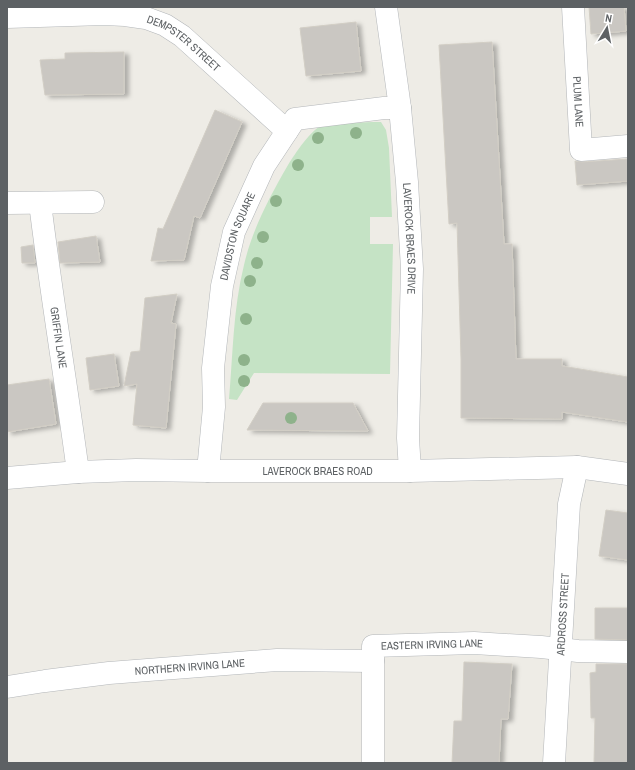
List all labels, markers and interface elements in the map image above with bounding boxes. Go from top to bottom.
north arrow [587,8,627,48]
text: N [604,11,613,26]
street label: DEMPSTER STREET [145,12,224,75]
street label: PLUM LANE [570,76,587,128]
street label: LAVEROCK BRAES DRIVE [400,182,419,295]
street label: DAVIDSTON SQUARE [216,190,258,282]
street label: GRIFFIN LANE [47,306,70,369]
street label: LAVEROCK BRAES ROAD [263,464,373,478]
street label: ARDROSS STREET [553,572,572,657]
street label: EASTERN IRVING LANE [381,636,483,653]
street label: NORTHERN IRVING LANE [134,656,245,678]

